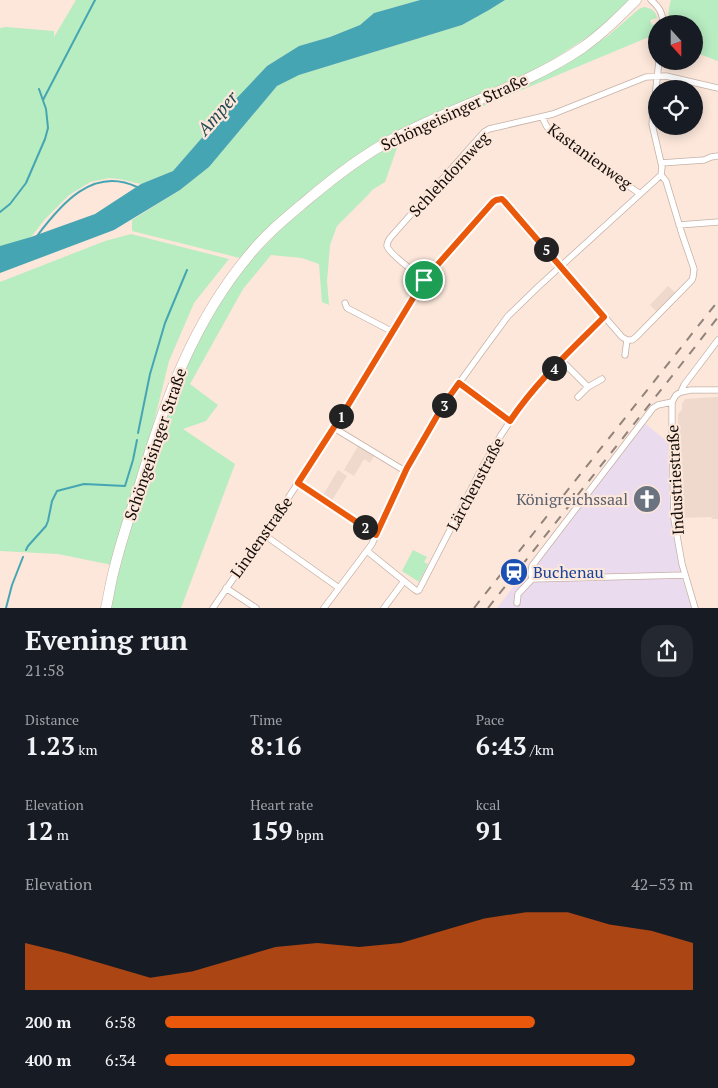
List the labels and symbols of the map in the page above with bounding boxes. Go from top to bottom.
north arrow [648,15,702,70]
street label: Schöngeisinger Straße [377,68,531,156]
water label: Amper [191,85,244,141]
street label: Kastanienweg [543,118,637,194]
street label: Schlehdornweg [404,126,495,221]
pin: 5 [534,236,558,262]
pin [403,259,445,301]
pin: 4 [542,356,566,380]
street label: Schöngeisinger Straße [119,365,191,523]
pin: 3 [432,392,456,418]
pin: 1 [328,404,354,428]
street label: Industriestraße [661,424,689,536]
street label: Lärchenstraße [441,433,509,535]
church icon: Königreichssaal [632,484,662,514]
place label: Königreichssaal [516,488,628,510]
street label: Lindenstraße [225,492,297,582]
pin: 2 [352,514,378,540]
station icon: Buchenau [499,557,529,587]
place label: Buchenau [533,561,604,583]

